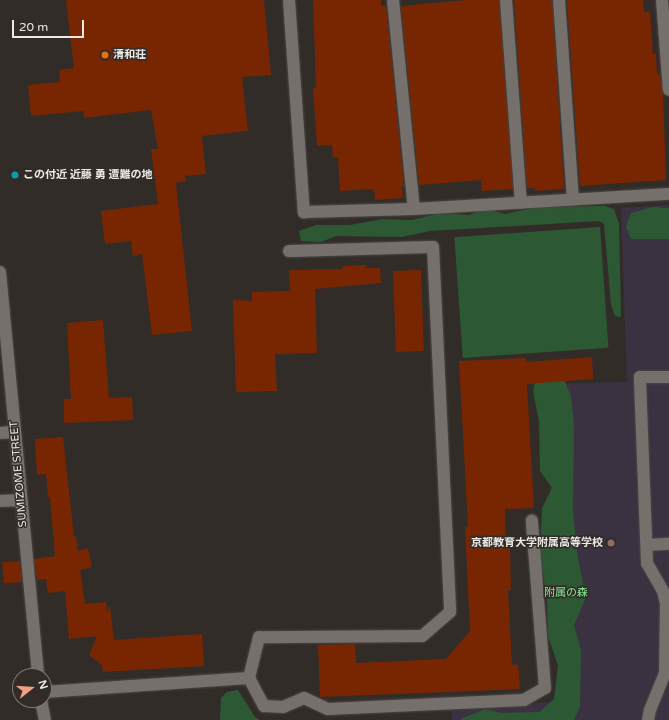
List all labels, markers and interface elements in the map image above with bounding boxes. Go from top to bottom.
scale bar [14,12,86,38]
text: 20 m [19,20,48,34]
place label: 清和荘 [113,48,146,62]
marker: 清和荘 [100,50,110,60]
place label: この付近 近藤 勇 遭難の地 [23,168,153,182]
marker: この付近 近藤 勇 遭難の地 [10,170,20,180]
street label: SUMIZOME STREET [8,420,30,528]
place label: 京都教育大学附属高等学校 [471,536,603,550]
marker: 京都教育大学附属高等学校 [606,538,616,548]
park label: 附属の森 [544,586,588,600]
north arrow [12,668,52,708]
text: N [35,679,51,691]

